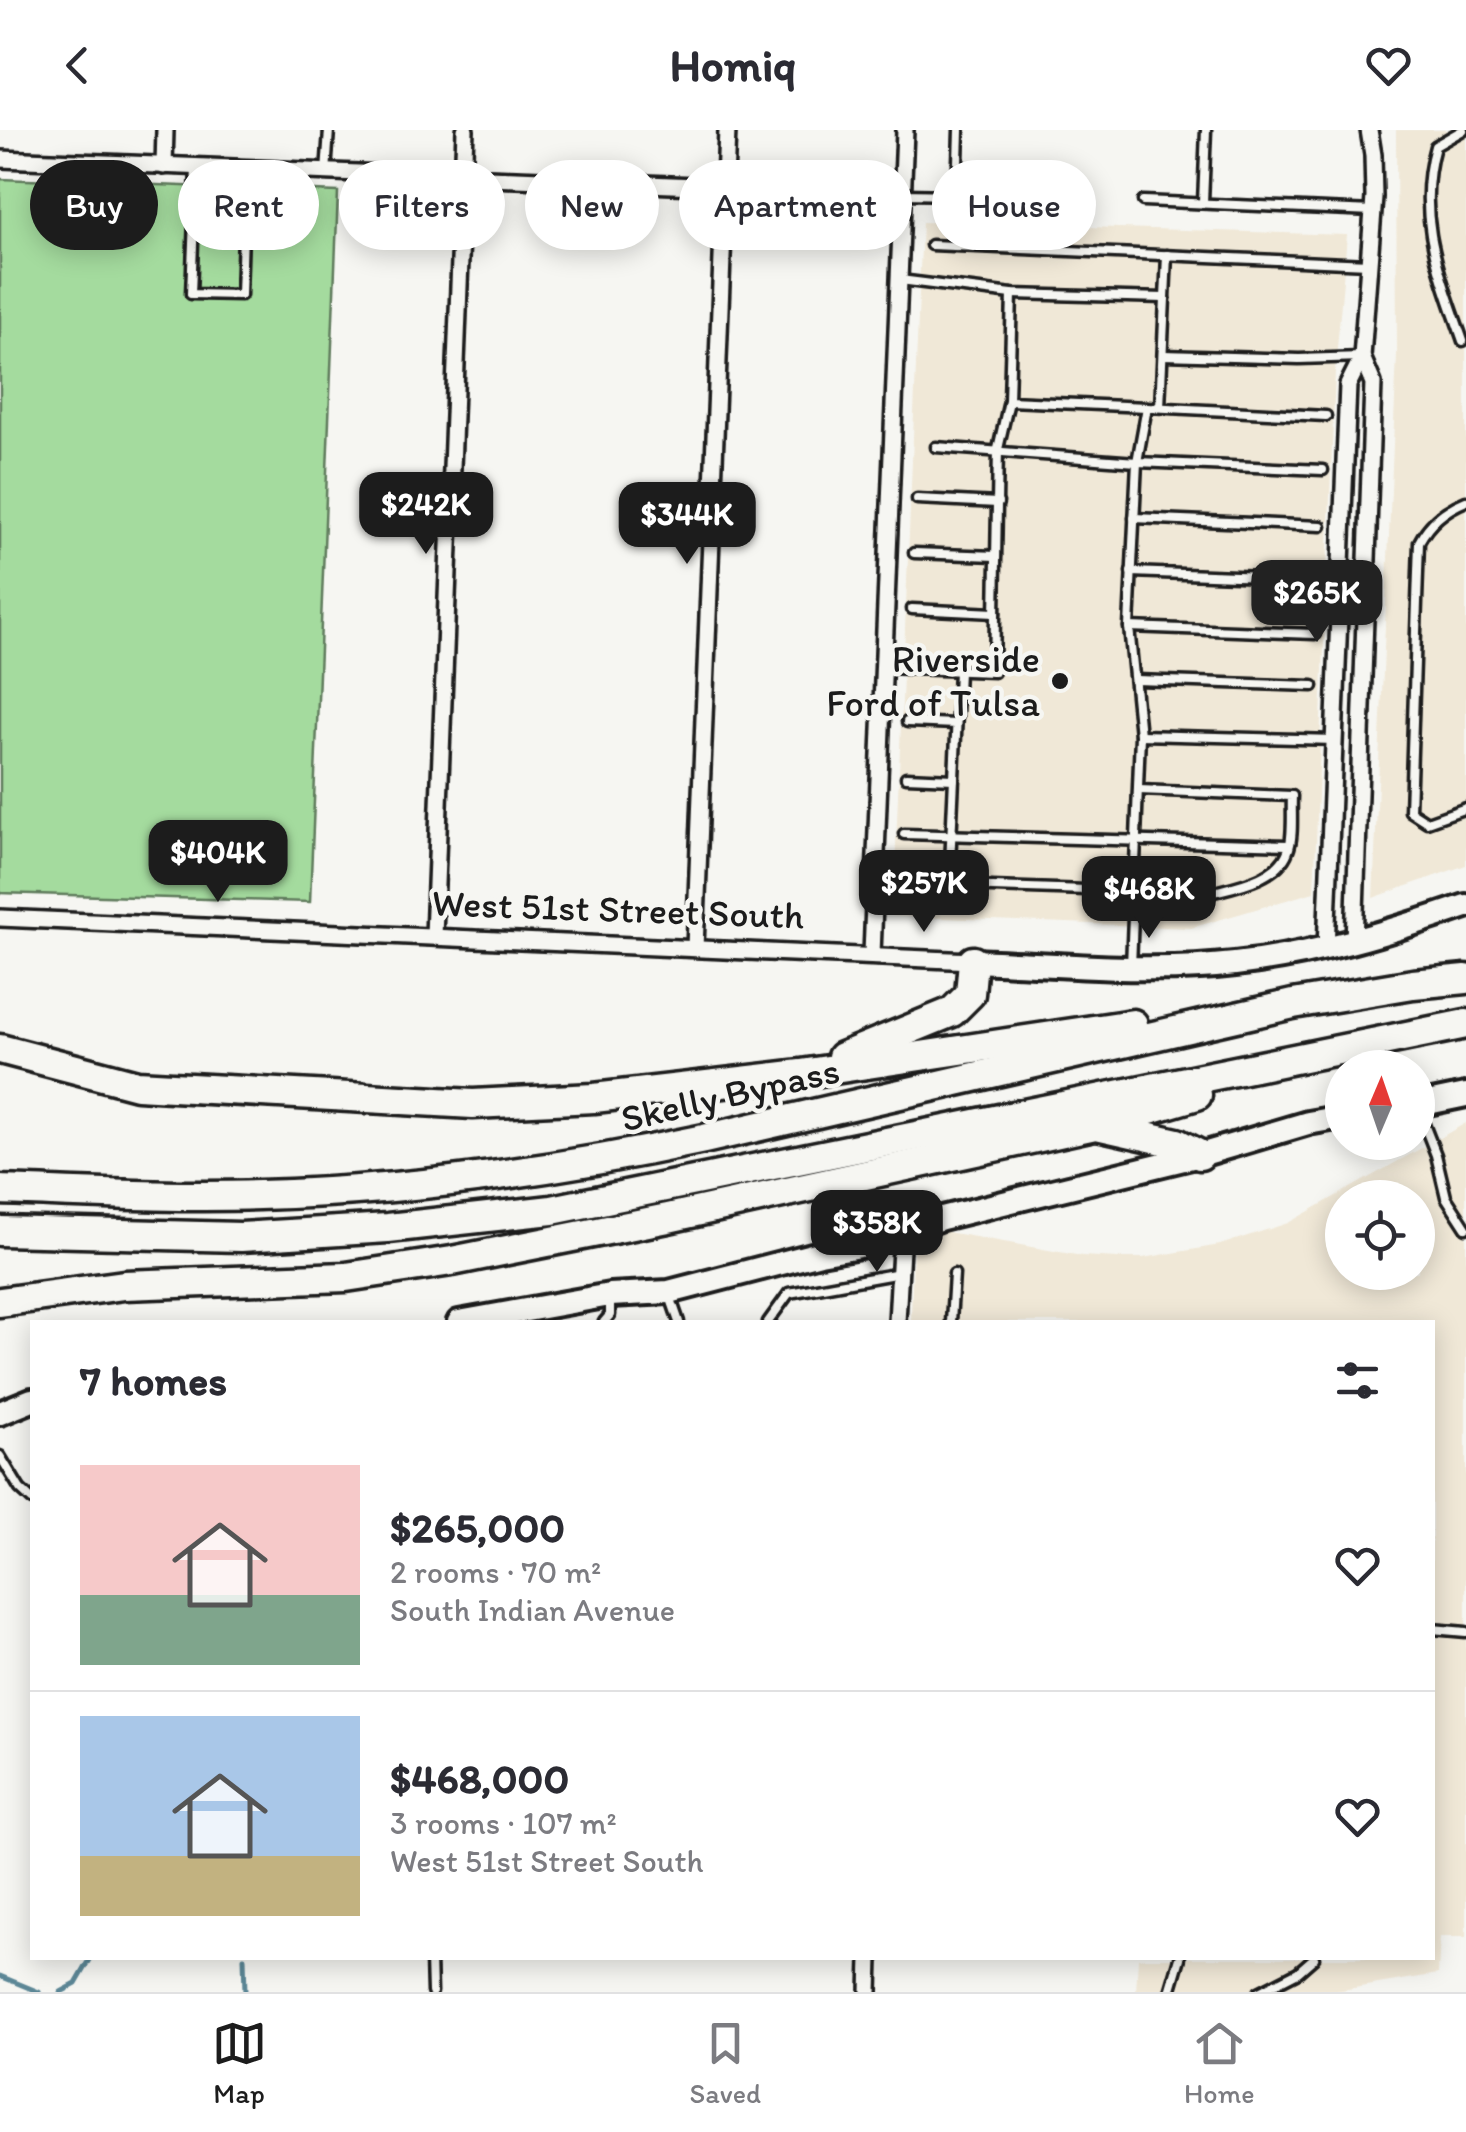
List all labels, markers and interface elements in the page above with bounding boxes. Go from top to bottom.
icon: back [50,38,105,93]
text: Homiq [670,38,796,92]
icon: heart [1361,38,1416,93]
chip: Buy [30,160,158,250]
chip: Rent [178,160,319,250]
chip: Filters [339,160,505,250]
chip: New [525,160,659,250]
chip: Apartment [679,160,912,250]
chip: House [932,160,1096,250]
pin: $242K [356,472,496,557]
pin: $344K [617,482,757,567]
text: $242K [381,485,471,523]
text: $344K [641,495,733,533]
pin: $265K [1247,560,1387,645]
text: $265K [1273,573,1361,611]
place label: Riverside Ford of Tulsa [826,636,1040,726]
marker: Riverside Ford of Tulsa [1049,670,1071,692]
pin: $404K [148,820,288,905]
text: $404K [171,833,265,871]
pin: $257K [854,850,994,935]
pin: $468K [1079,856,1219,941]
text: $257K [881,863,967,901]
text: $468K [1104,869,1194,907]
street label: West 51st Street South [431,880,805,938]
street label: Skelly Bypass [616,1047,844,1141]
north arrow [1325,1050,1435,1160]
map controls [1325,1050,1435,1290]
button: locate [1325,1180,1435,1290]
pin: $358K [807,1190,947,1275]
text: $358K [833,1203,921,1241]
icon: filters [1330,1353,1385,1408]
text: 7 homes [80,1355,227,1406]
text: $265,000 [390,1502,565,1553]
icon: home [160,1505,280,1625]
icon: heart [1330,1538,1385,1593]
text: 2 rooms · 70 m² [390,1553,601,1591]
text: South Indian Avenue [390,1591,675,1629]
text: $468,000 [390,1753,569,1804]
icon: home [160,1756,280,1876]
icon: heart [1330,1789,1385,1844]
text: 3 rooms · 107 m² [390,1804,617,1842]
text: West 51st Street South [390,1842,704,1880]
tab: Map [212,2016,267,2110]
tab: Saved [690,2016,761,2110]
tab: Home [1184,2016,1255,2110]

